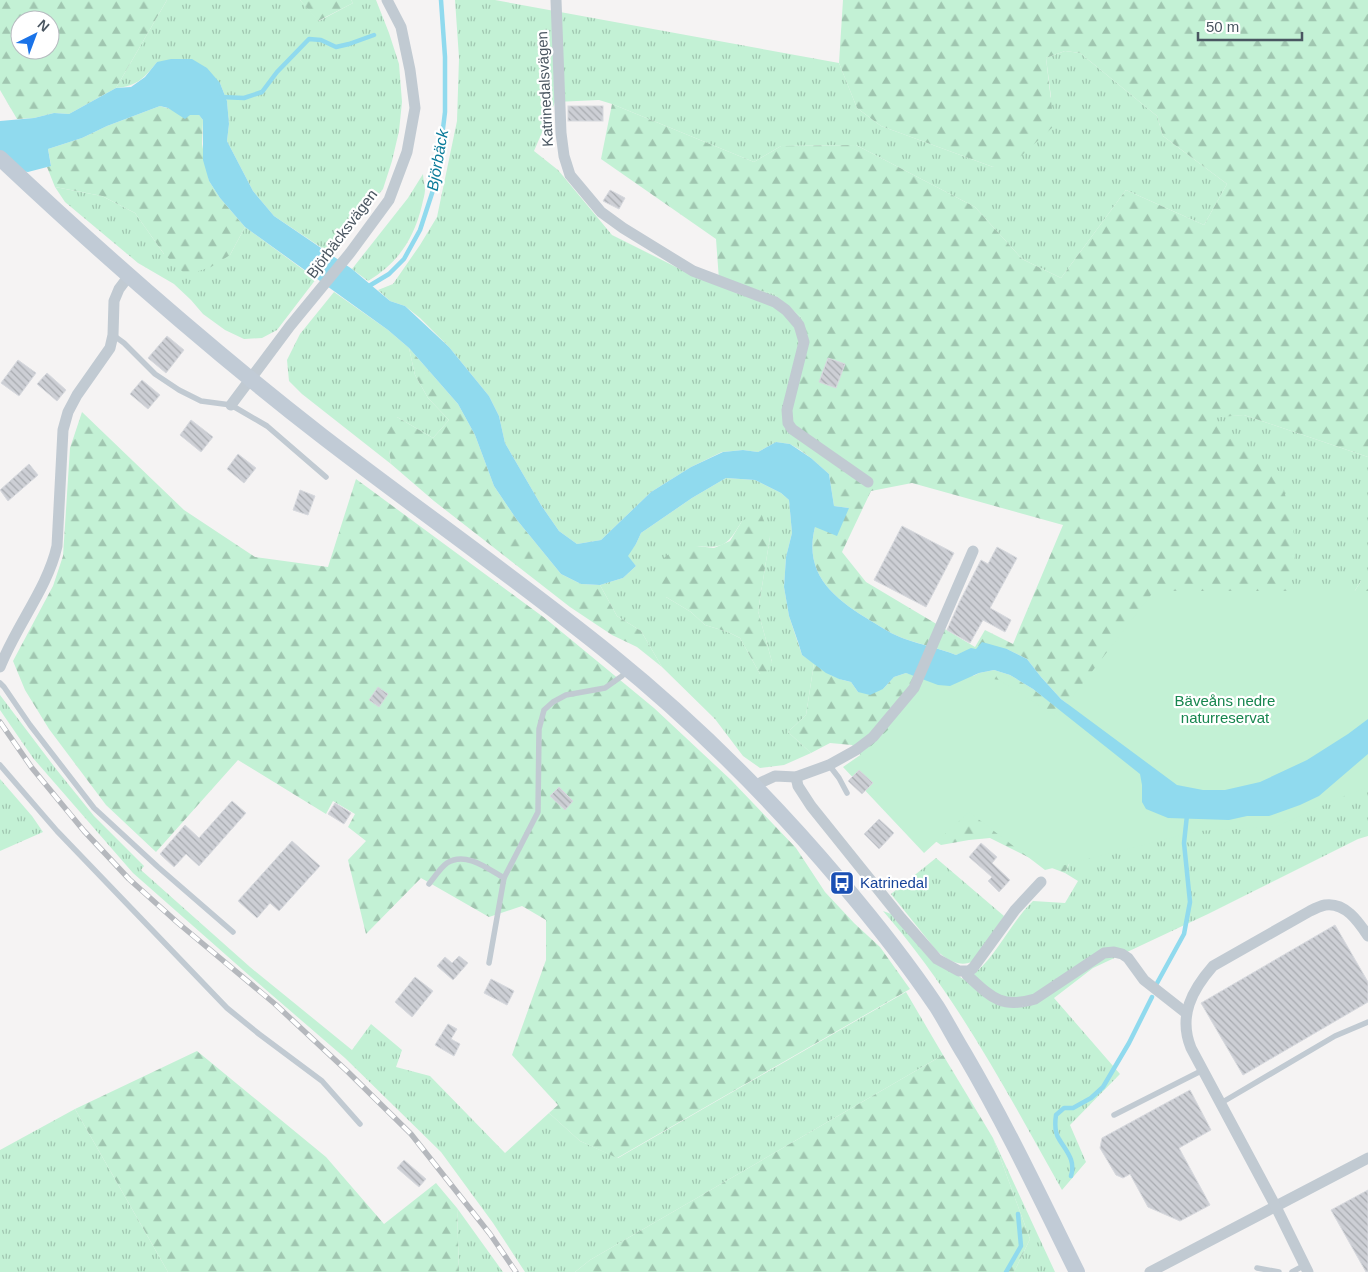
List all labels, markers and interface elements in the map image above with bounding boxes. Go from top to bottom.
north arrow [10,10,60,60]
scale bar [1198,10,1302,42]
text: N [35,16,53,35]
text: 50 m [1206,18,1239,35]
street label: Katrinedalsvägen [533,31,556,147]
water label: Björbäck [424,127,451,192]
street label: Björbäcksvägen [303,186,381,281]
park label: Bäveåns nedre naturreservat [1175,692,1275,726]
bus stop icon: Katrinedal [829,870,855,896]
place label: Katrinedal [860,874,928,891]

